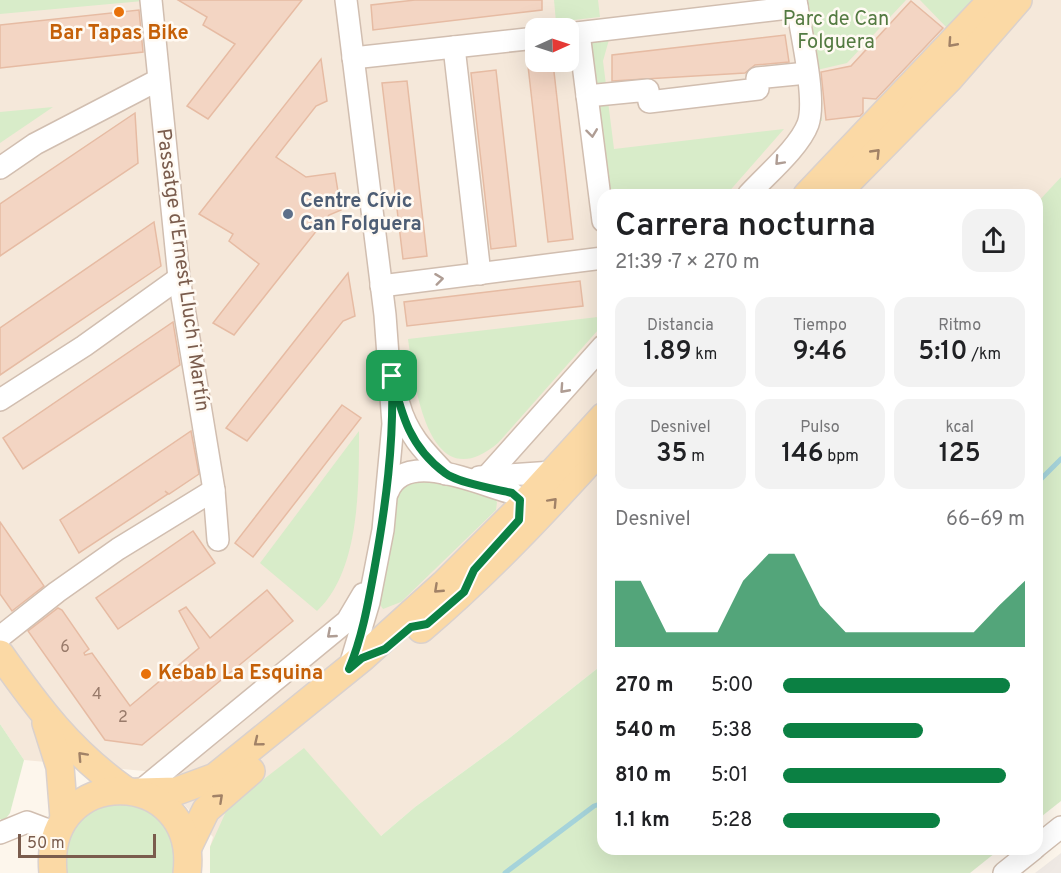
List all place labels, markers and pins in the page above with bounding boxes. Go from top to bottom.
marker: Bar Tapas Bike [112,5,126,19]
place label: Bar Tapas Bike [49,21,189,47]
place label: Centre Cívic Can Folguera [300,189,422,238]
marker: Centre Cívic Can Folguera [281,207,295,221]
pin [366,350,417,401]
place label: Kebab La Esquina [158,661,323,687]
marker: Kebab La Esquina [139,667,153,681]

